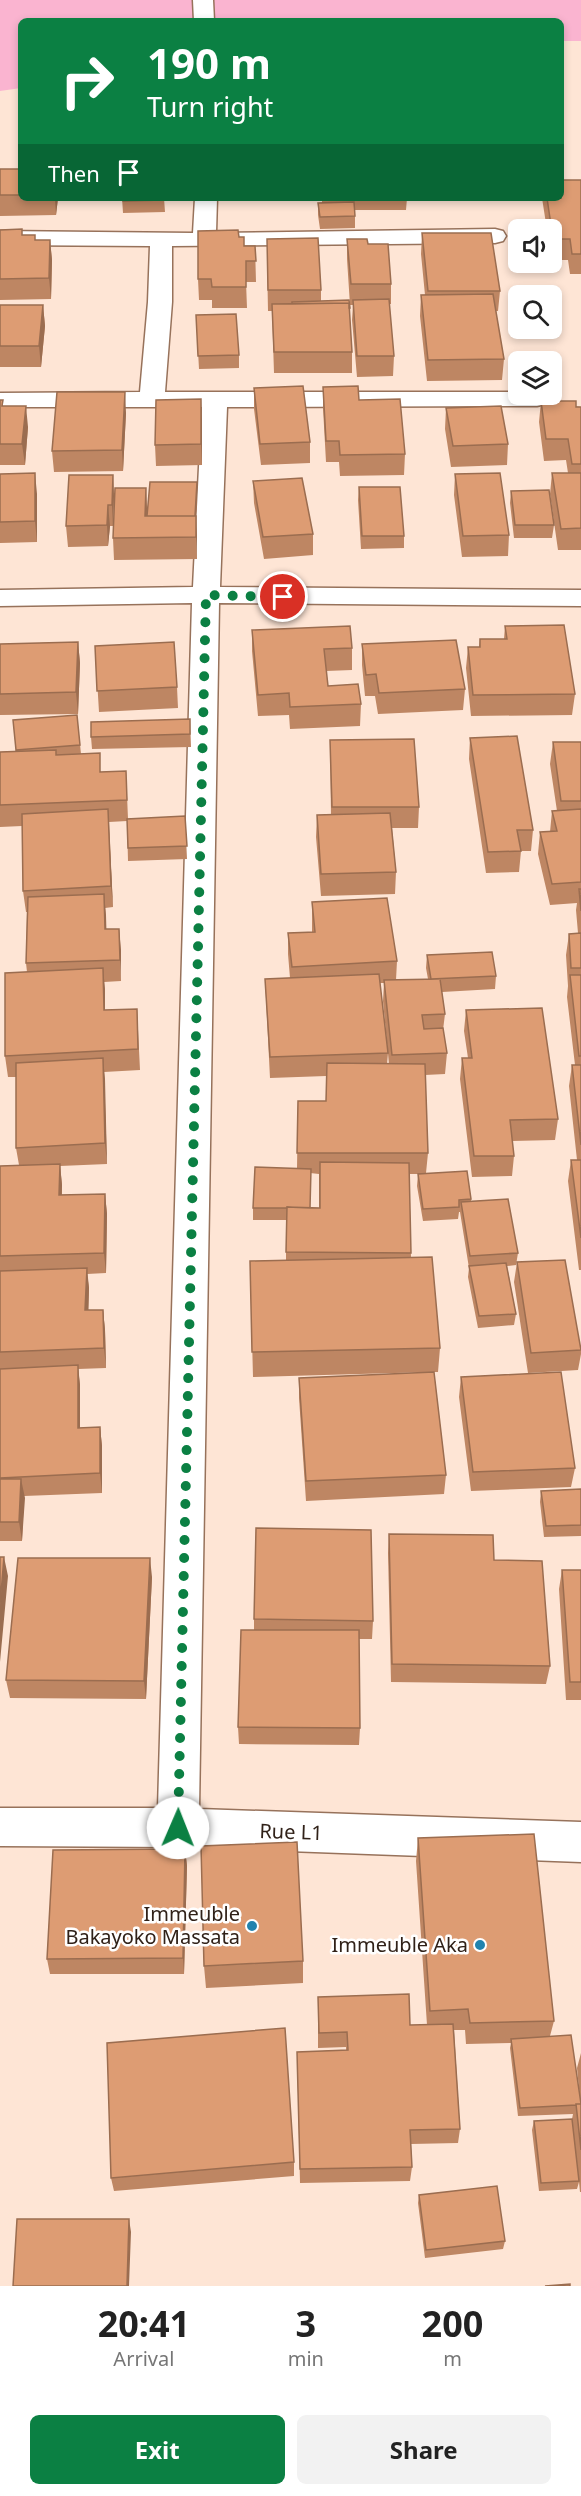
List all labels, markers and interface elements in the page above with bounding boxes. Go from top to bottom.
text: 190 m [147,34,271,91]
icon: right [48,42,126,120]
text: Turn right [147,88,273,125]
icon: arrive [112,156,145,189]
text: Then [48,158,100,188]
map controls [508,219,562,405]
button: sound [508,219,562,273]
button: search [508,285,562,339]
button: layers [508,351,562,405]
pin [257,571,308,622]
icon: arrive [266,580,299,613]
position arrow [146,1796,210,1860]
street label: Rue L1 [259,1817,323,1846]
place label: Immeuble Bakayoko Massata [65,1900,240,1950]
marker: Immeuble Bakayoko Massata [245,1919,259,1933]
place label: Immeuble Aka [332,1931,468,1958]
marker: Immeuble Aka [473,1938,487,1952]
text: 20:41 [98,2299,190,2348]
text: 3 [296,2299,316,2348]
text: 200 [422,2299,483,2348]
text: Arrival [113,2345,174,2372]
text: min [288,2345,324,2372]
text: m [443,2345,462,2372]
button: Exit [30,2415,285,2484]
button: Share [297,2415,551,2484]

